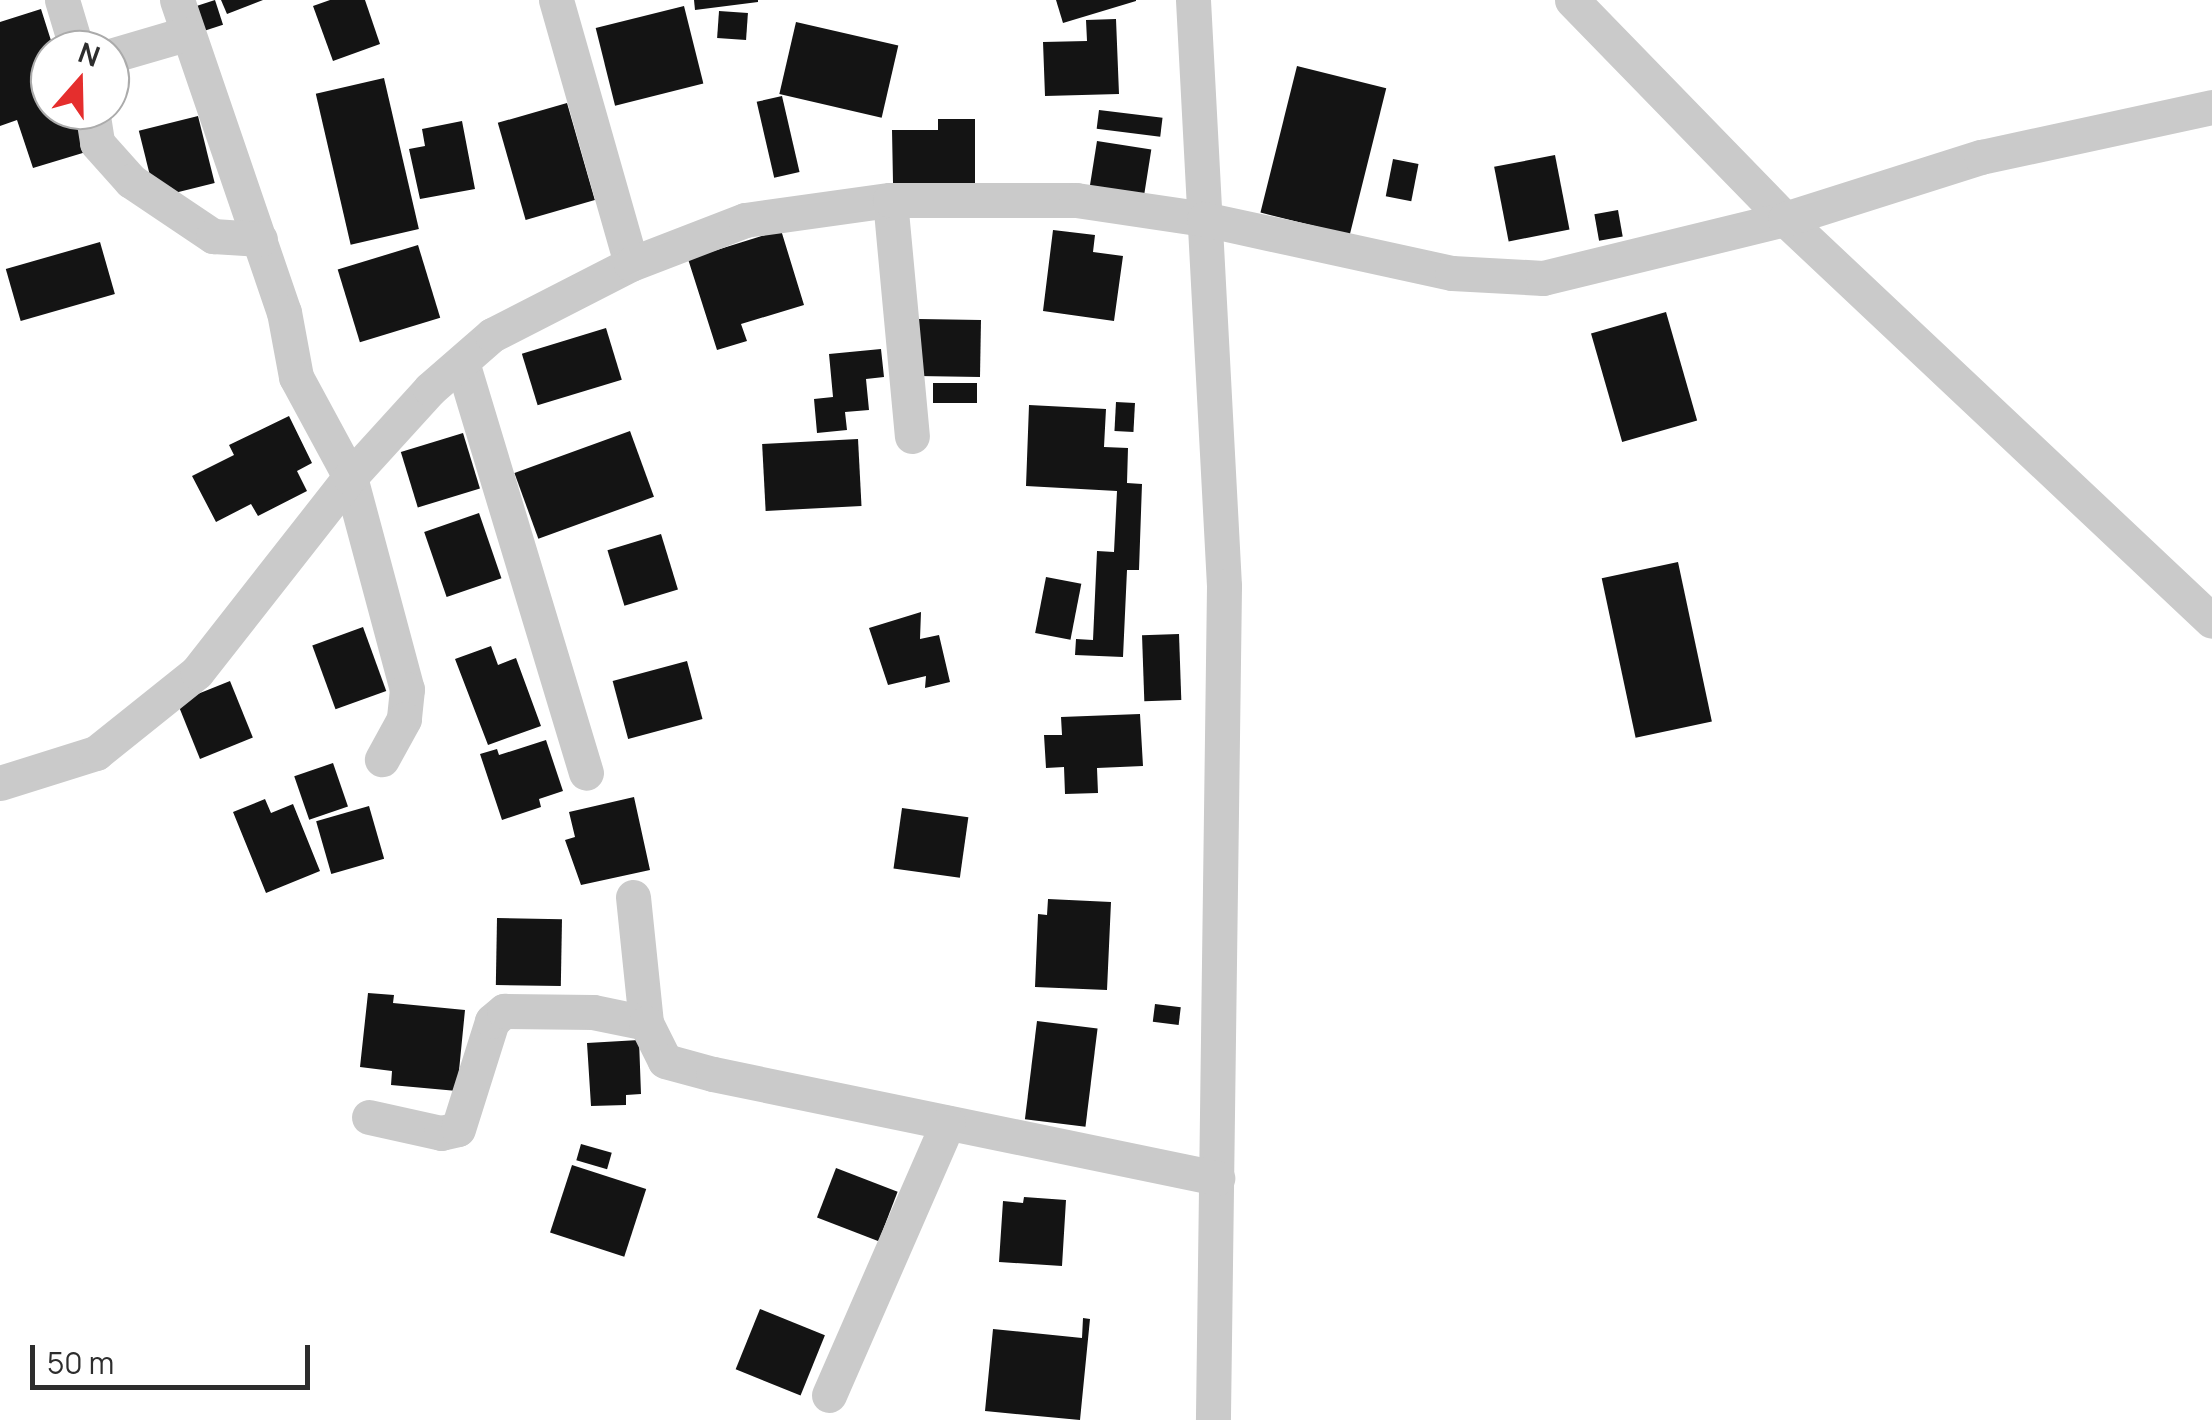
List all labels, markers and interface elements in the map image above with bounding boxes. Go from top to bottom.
north arrow [30,30,130,130]
text: N [74,32,106,75]
scale bar [35,1325,315,1387]
text: 50 m [47,1342,114,1383]

